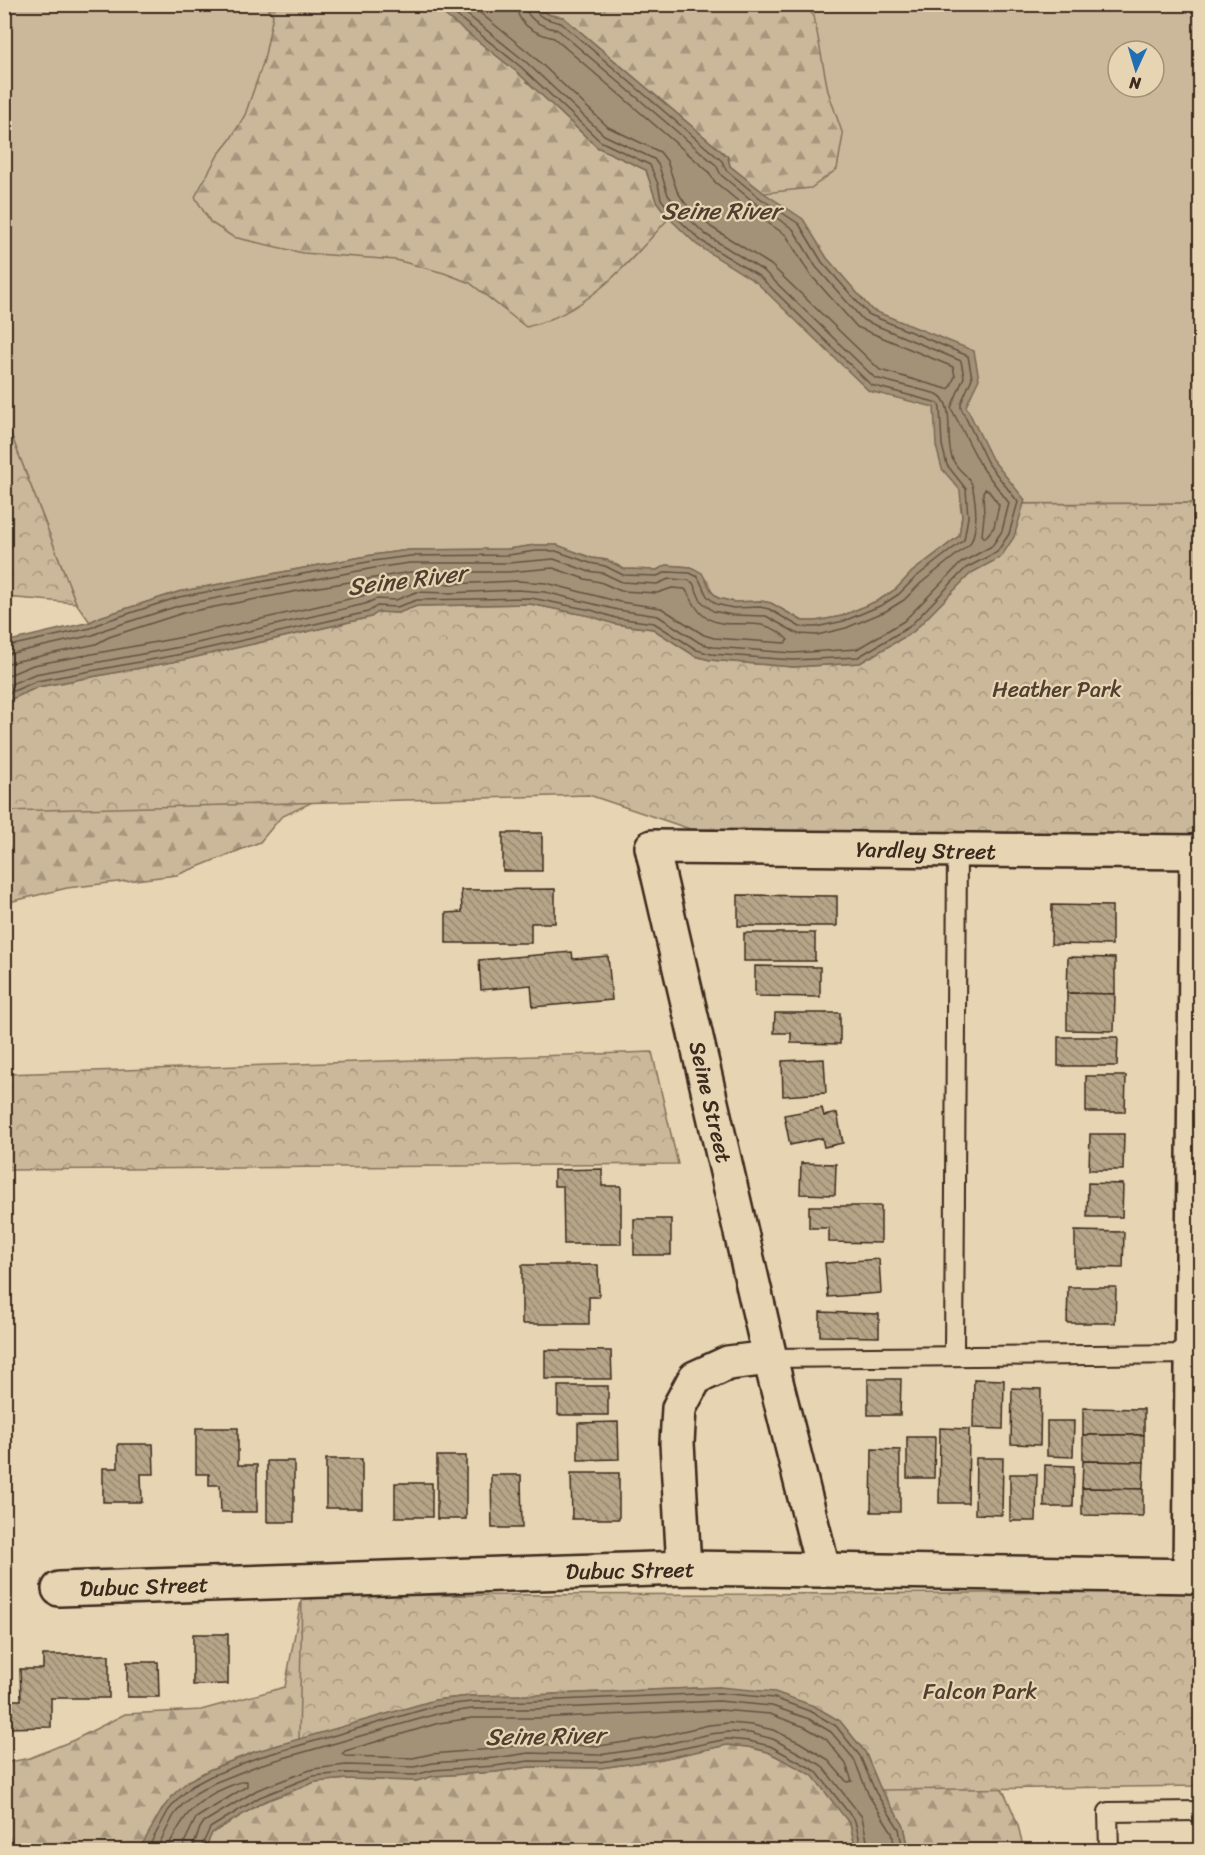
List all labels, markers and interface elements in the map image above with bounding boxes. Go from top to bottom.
north arrow [1106,39,1166,99]
text: N [1128,69,1143,98]
water label: Seine River [661,190,785,232]
water label: Seine River [345,551,473,608]
park label: Heather Park [992,670,1122,709]
street label: Yardley Street [856,830,997,871]
street label: Seine Street [678,1037,744,1167]
street label: Dubuc Street [565,1550,695,1591]
street label: Dubuc Street [79,1565,209,1608]
park label: Falcon Park [923,1672,1037,1711]
water label: Seine River [485,1714,609,1758]

